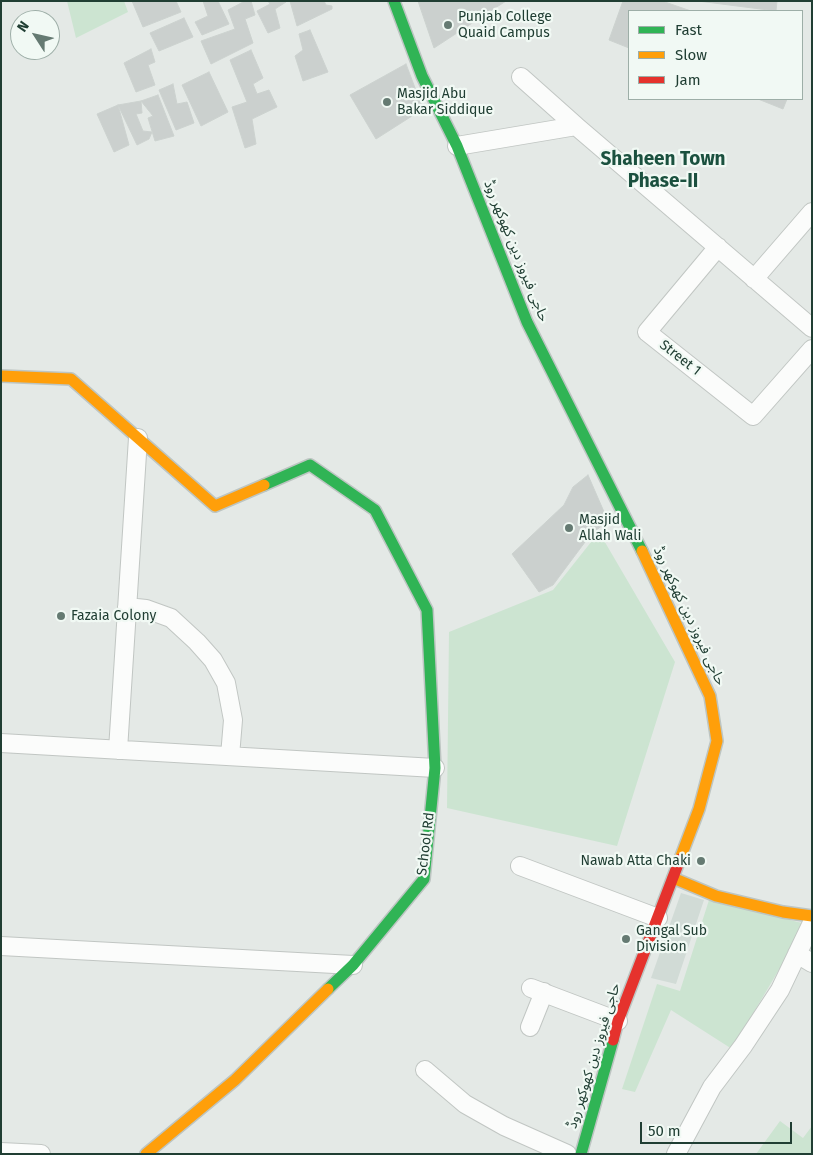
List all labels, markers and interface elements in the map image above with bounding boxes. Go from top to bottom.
place label: Punjab College Quaid Campus [458,9,552,41]
north arrow [10,10,60,60]
legend [628,10,803,100]
text: N [13,18,33,35]
marker: Punjab College Quaid Campus [442,19,454,31]
text: Fast [675,21,702,39]
text: Slow [675,46,707,64]
text: Jam [675,71,701,89]
place label: Masjid Abu Bakar Siddique [397,86,493,118]
marker: Masjid Abu Bakar Siddique [381,96,393,108]
district label: Shaheen Town Phase-II [600,149,726,193]
street label: حاجی فیروز دین کھوکھر روڈ [480,178,552,324]
street label: Street 1 [656,337,704,379]
place label: Masjid Allah Wali [579,512,641,544]
marker: Masjid Allah Wali [563,522,575,534]
street label: حاجی فیروز دین کھوکھر روڈ [649,544,729,688]
place label: Fazaia Colony [71,608,156,624]
marker: Fazaia Colony [55,610,67,622]
street label: School Rd [414,812,438,876]
place label: Nawab Atta Chaki [580,853,691,869]
marker: Nawab Atta Chaki [695,855,707,867]
place label: Gangal Sub Division [636,923,707,956]
marker: Gangal Sub Division [620,933,632,945]
street label: حاجی فیروز دین کھوکھر روڈ [564,981,624,1131]
scale bar [643,1112,796,1144]
text: 50 m [648,1122,681,1140]

